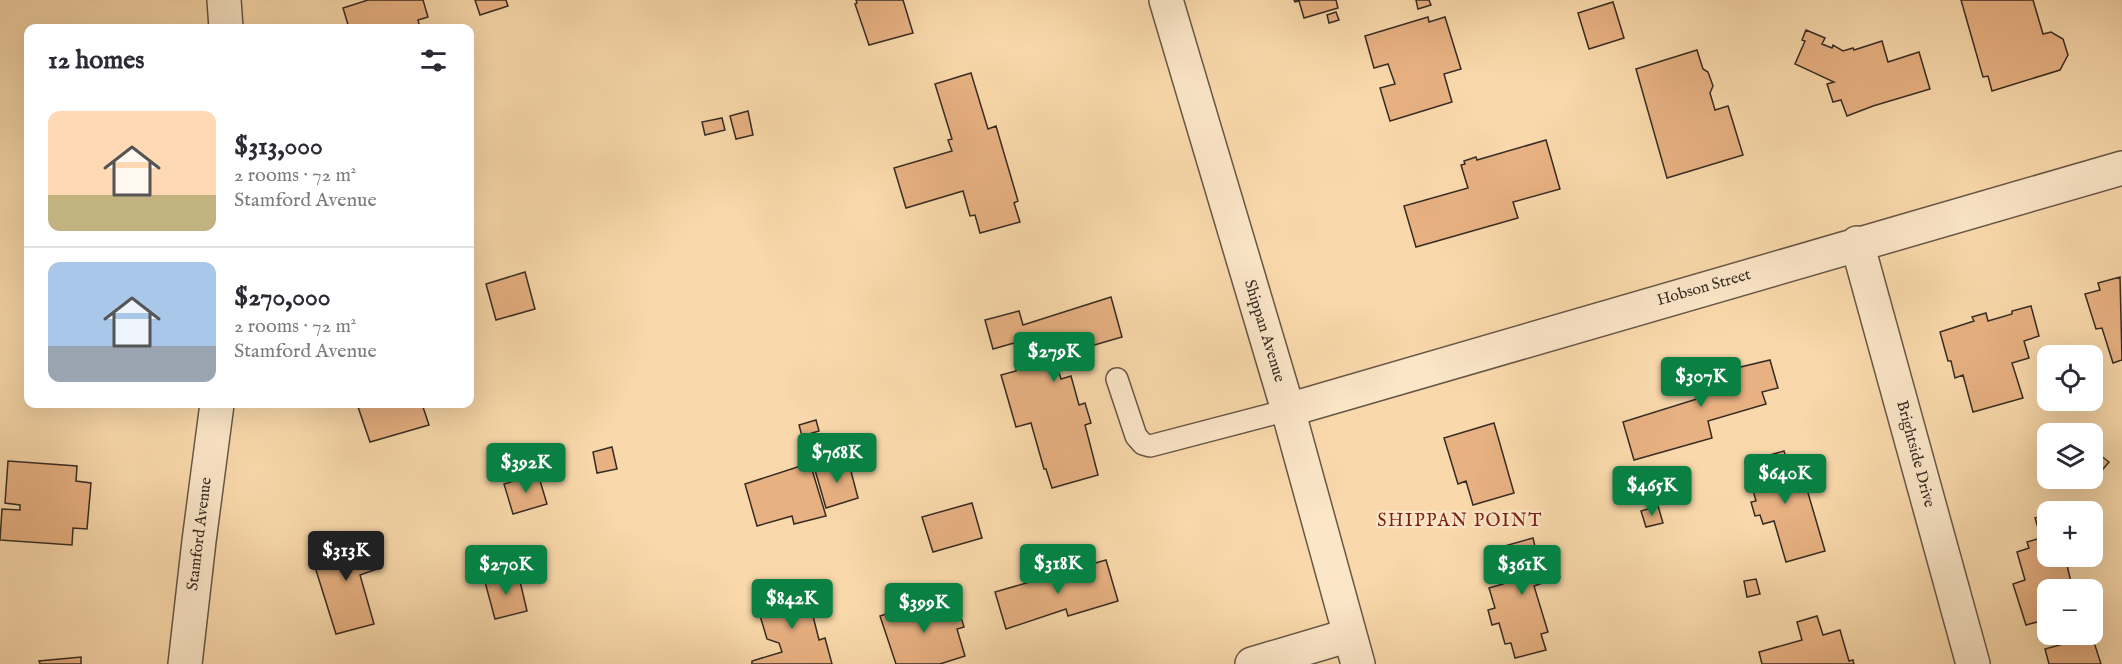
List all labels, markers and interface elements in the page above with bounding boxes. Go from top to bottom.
text: 12 homes [48,44,144,77]
icon: filters [417,44,450,77]
text: $313,000 [234,130,323,163]
icon: home [96,135,168,207]
text: 2 rooms · 72 m² [234,163,356,188]
text: Stamford Avenue [234,188,377,213]
street label: Hobson Street [1655,265,1754,311]
street label: Shippan Avenue [1239,277,1289,385]
text: $270,000 [234,281,330,314]
icon: home [96,286,168,358]
text: 2 rooms · 72 m² [234,314,356,339]
pin: $279K [1012,332,1096,383]
text: Stamford Avenue [234,339,377,364]
text: $279K [1028,339,1080,364]
map controls [2037,345,2103,645]
button: locate [2037,345,2103,411]
pin: $307K [1659,357,1743,408]
text: $307K [1675,364,1727,389]
street label: Brightside Drive [1891,398,1939,510]
button: layers [2037,423,2103,489]
pin: $768K [795,433,879,484]
text: $768K [811,440,863,465]
pin: $392K [484,443,568,494]
text: $392K [500,450,552,475]
pin: $640K [1743,454,1827,505]
text: $640K [1758,461,1812,486]
pin: $465K [1610,466,1694,517]
text: $465K [1626,473,1678,498]
street label: Stamford Avenue [183,476,217,592]
button: + [2037,501,2103,567]
district label: SHIPPAN POINT [1377,510,1543,533]
pin: $313K [304,531,388,582]
text: $313K [322,538,370,563]
pin: $318K [1016,544,1100,595]
pin: $270K [464,545,548,596]
pin: $361K [1480,545,1564,596]
text: $318K [1034,551,1082,576]
text: $270K [479,552,533,577]
text: $361K [1498,552,1546,577]
pin: $842K [750,579,834,630]
button: − [2037,579,2103,645]
pin: $399K [882,583,966,634]
text: $842K [766,586,818,611]
text: $399K [899,590,949,615]

